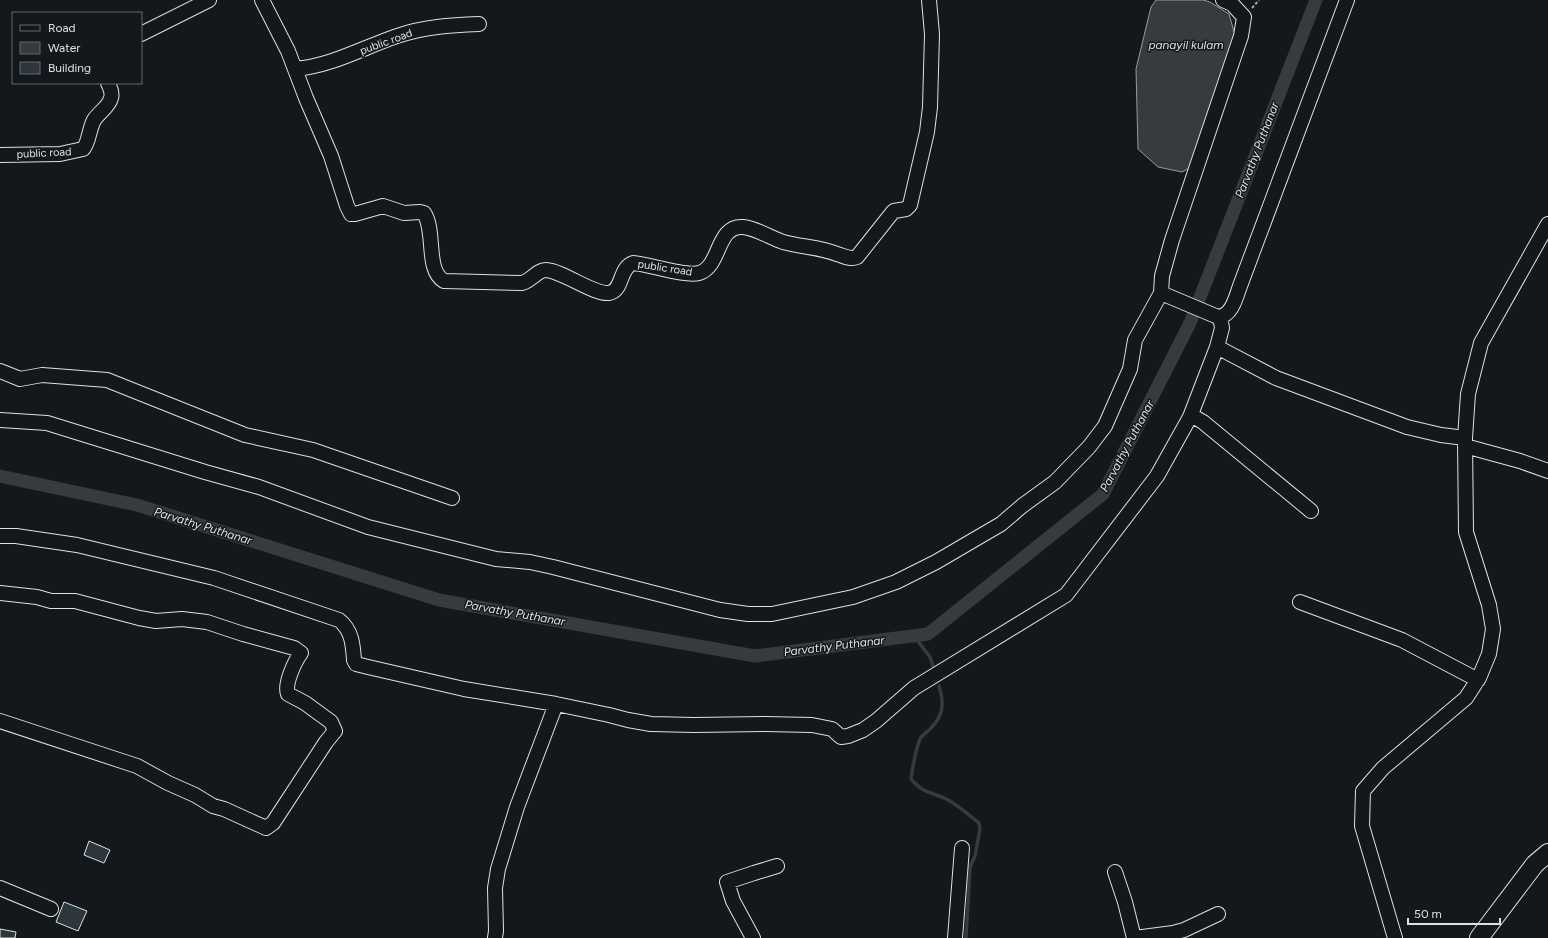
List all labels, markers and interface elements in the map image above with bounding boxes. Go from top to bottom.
legend [12,12,142,84]
text: Road [48,21,76,35]
street label: public road [358,27,414,57]
water label: panayil kulam [1148,38,1224,52]
text: Water [48,41,80,55]
text: Building [48,61,91,75]
water label: Parvathy Puthanar [1232,99,1282,200]
street label: public road [16,145,72,161]
street label: public road [637,257,693,279]
water label: Parvathy Puthanar [1097,397,1157,494]
water label: Parvathy Puthanar [152,504,254,548]
water label: Parvathy Puthanar [464,597,567,629]
water label: Parvathy Puthanar [783,633,886,659]
scale bar [1408,900,1500,926]
text: 50 m [1414,907,1442,921]

